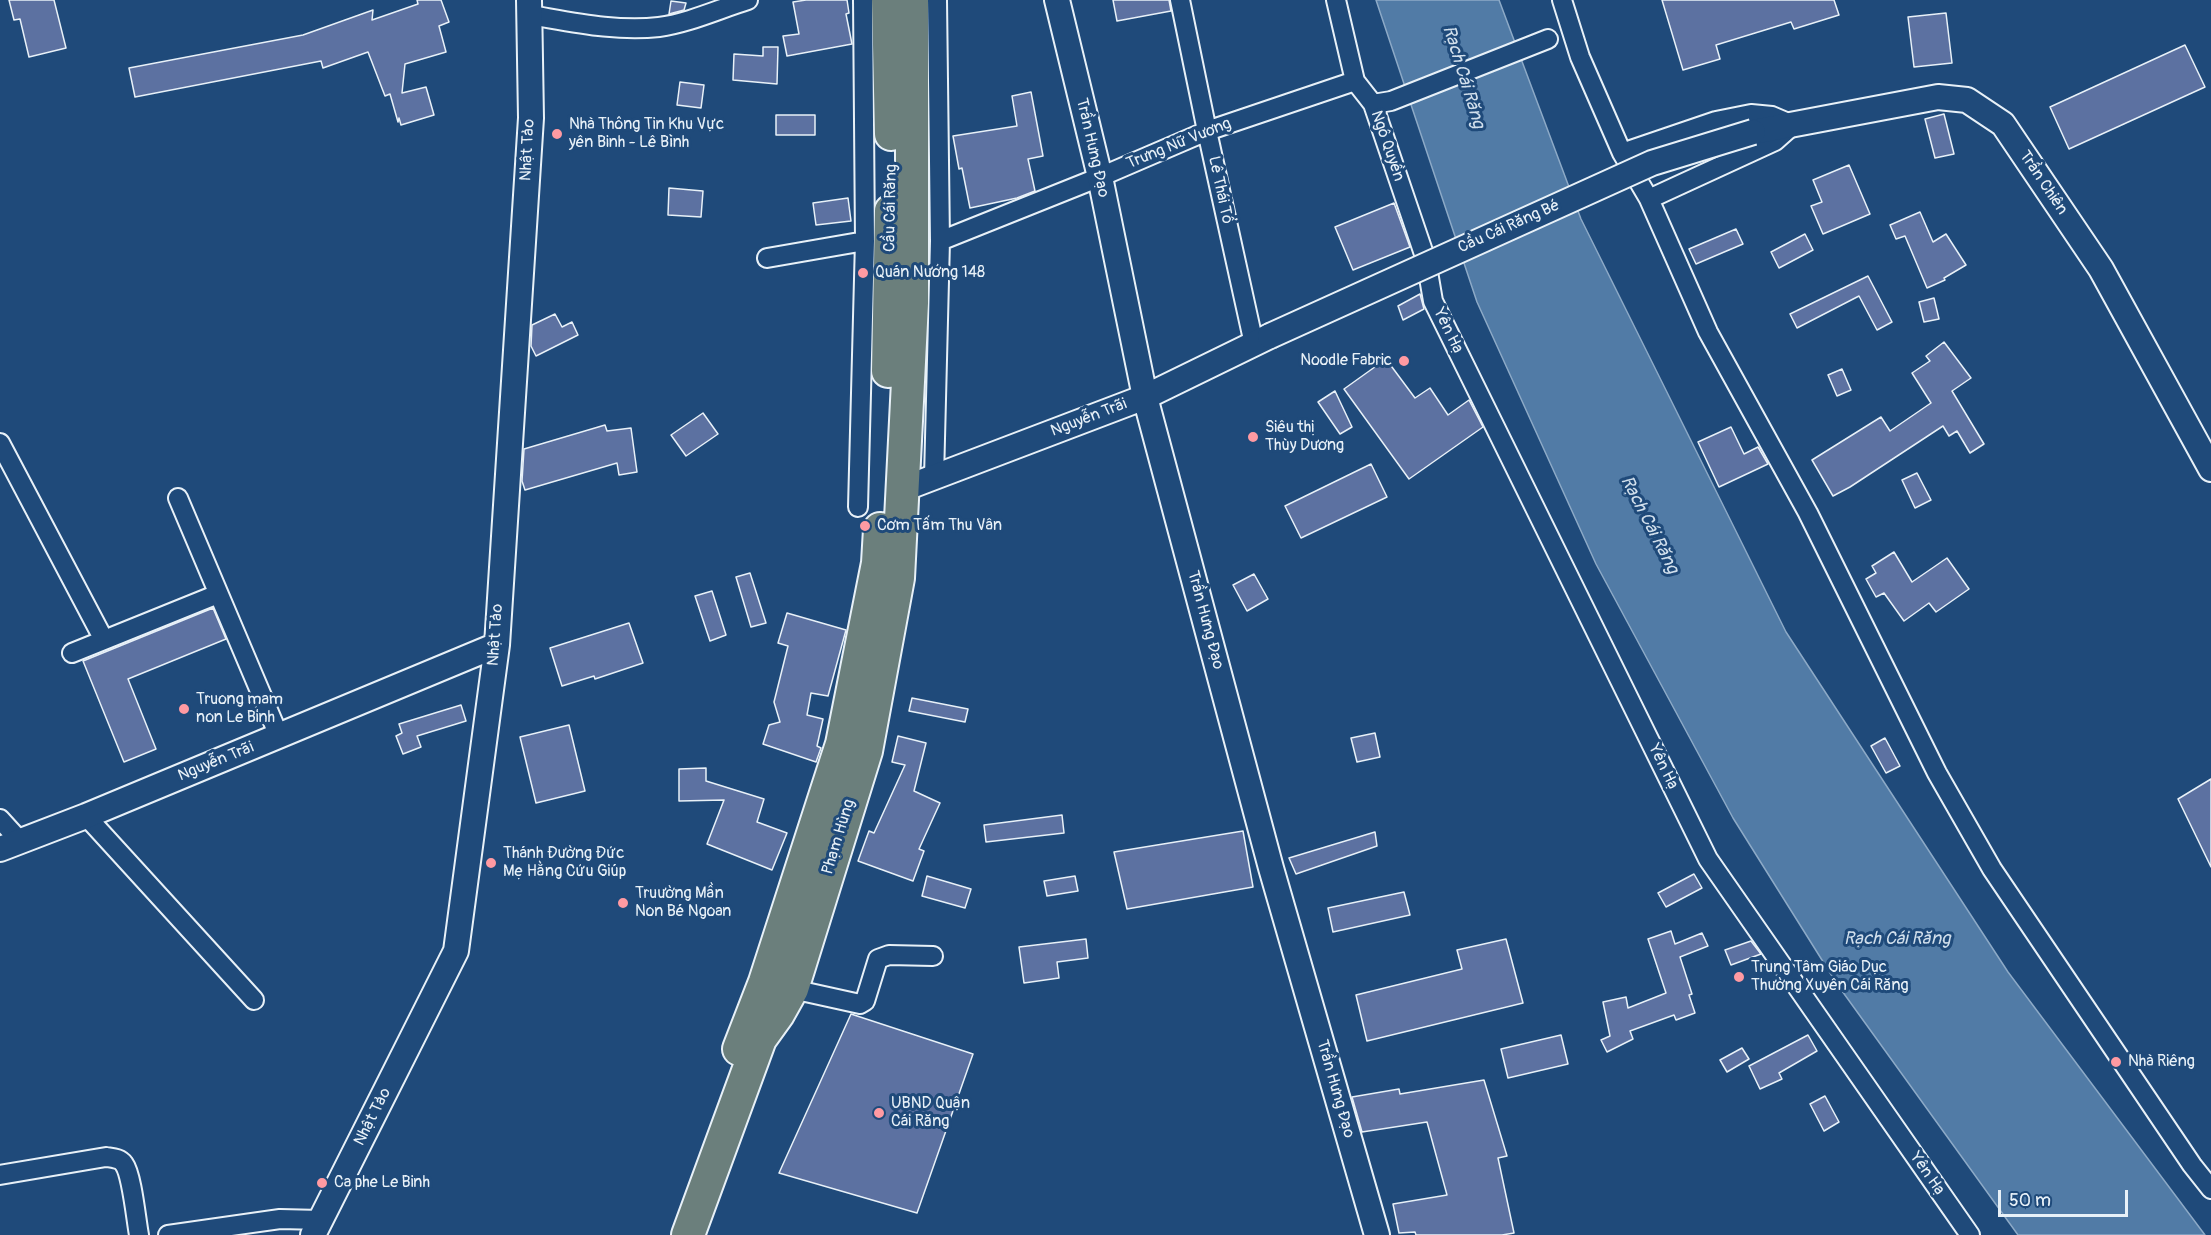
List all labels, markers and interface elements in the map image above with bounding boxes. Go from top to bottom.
water label: Rạch Cái Răng [1437,23,1489,131]
street label: Trần Hưng Đạo [1071,97,1113,199]
street label: Ngô Quyền [1366,108,1408,184]
street label: Trưng Nữ Vương [1124,114,1234,174]
place label: Nhà Thông Tin Khu Vực yên Binh - Lê Bình [569,115,724,153]
street label: Nhật Tảo [517,118,539,182]
marker: Nhà Thông Tin Khu Vực yên Binh - Lê Bình [550,127,564,141]
street label: Trần Chiên [2015,147,2071,219]
street label: Lê Thái Tổ [1203,154,1237,226]
street label: Cầu Cái Răng [881,164,901,252]
street label: Cầu Cái Răng Bé [1455,196,1563,258]
place label: Quán Nướng 148 [875,263,985,283]
marker: Quán Nướng 148 [856,266,870,280]
street label: Yên Hạ [1429,305,1467,357]
place label: Noodle Fabric [1300,351,1392,371]
marker: Noodle Fabric [1397,354,1411,368]
street label: Nguyễn Trãi [1048,395,1130,441]
place label: Siêu thị Thùy Dương [1265,418,1344,456]
marker: Siêu thị Thùy Dương [1246,430,1260,444]
water label: Rạch Cái Răng [1615,473,1683,577]
place label: Cơm Tấm Thu Vân [877,516,1002,536]
marker: Cơm Tấm Thu Vân [858,519,872,533]
street label: Trần Hưng Đạo [1183,569,1227,671]
street label: Nhật Tảo [484,603,508,667]
place label: Truong mam non Le Binh [196,690,283,728]
marker: Truong mam non Le Binh [177,702,191,716]
street label: Nguyễn Trãi [175,738,257,786]
street label: Yên Hạ [1644,741,1682,793]
street label: Phạm Hùng [818,797,860,877]
place label: Thánh Đường Đức Mẹ Hằng Cứu Giúp [503,844,626,882]
marker: Thánh Đường Đức Mẹ Hằng Cứu Giúp [484,856,498,870]
place label: Truường Mần Non Bé Ngoan [635,884,731,922]
marker: Truường Mần Non Bé Ngoan [616,896,630,910]
water label: Rạch Cái Răng [1844,928,1950,950]
place label: Trung Tâm Giáo Dục Thường Xuyên Cái Răng [1751,958,1909,996]
marker: Trung Tâm Giáo Dục Thường Xuyên Cái Răng [1732,970,1746,984]
street label: Trần Hưng Đạo [1312,1038,1358,1140]
place label: Nhà Riêng [2128,1052,2195,1072]
marker: Nhà Riêng [2109,1055,2123,1069]
street label: Nhật Tảo [350,1085,396,1149]
place label: UBND Quận Cái Răng [891,1094,970,1132]
marker: UBND Quận Cái Răng [872,1106,886,1120]
street label: Yên Hạ [1905,1149,1949,1199]
place label: Ca phe Le Binh [334,1173,430,1193]
marker: Ca phe Le Binh [315,1176,329,1190]
scale bar [2001,1178,2132,1216]
text: 50 m [2009,1189,2051,1212]

